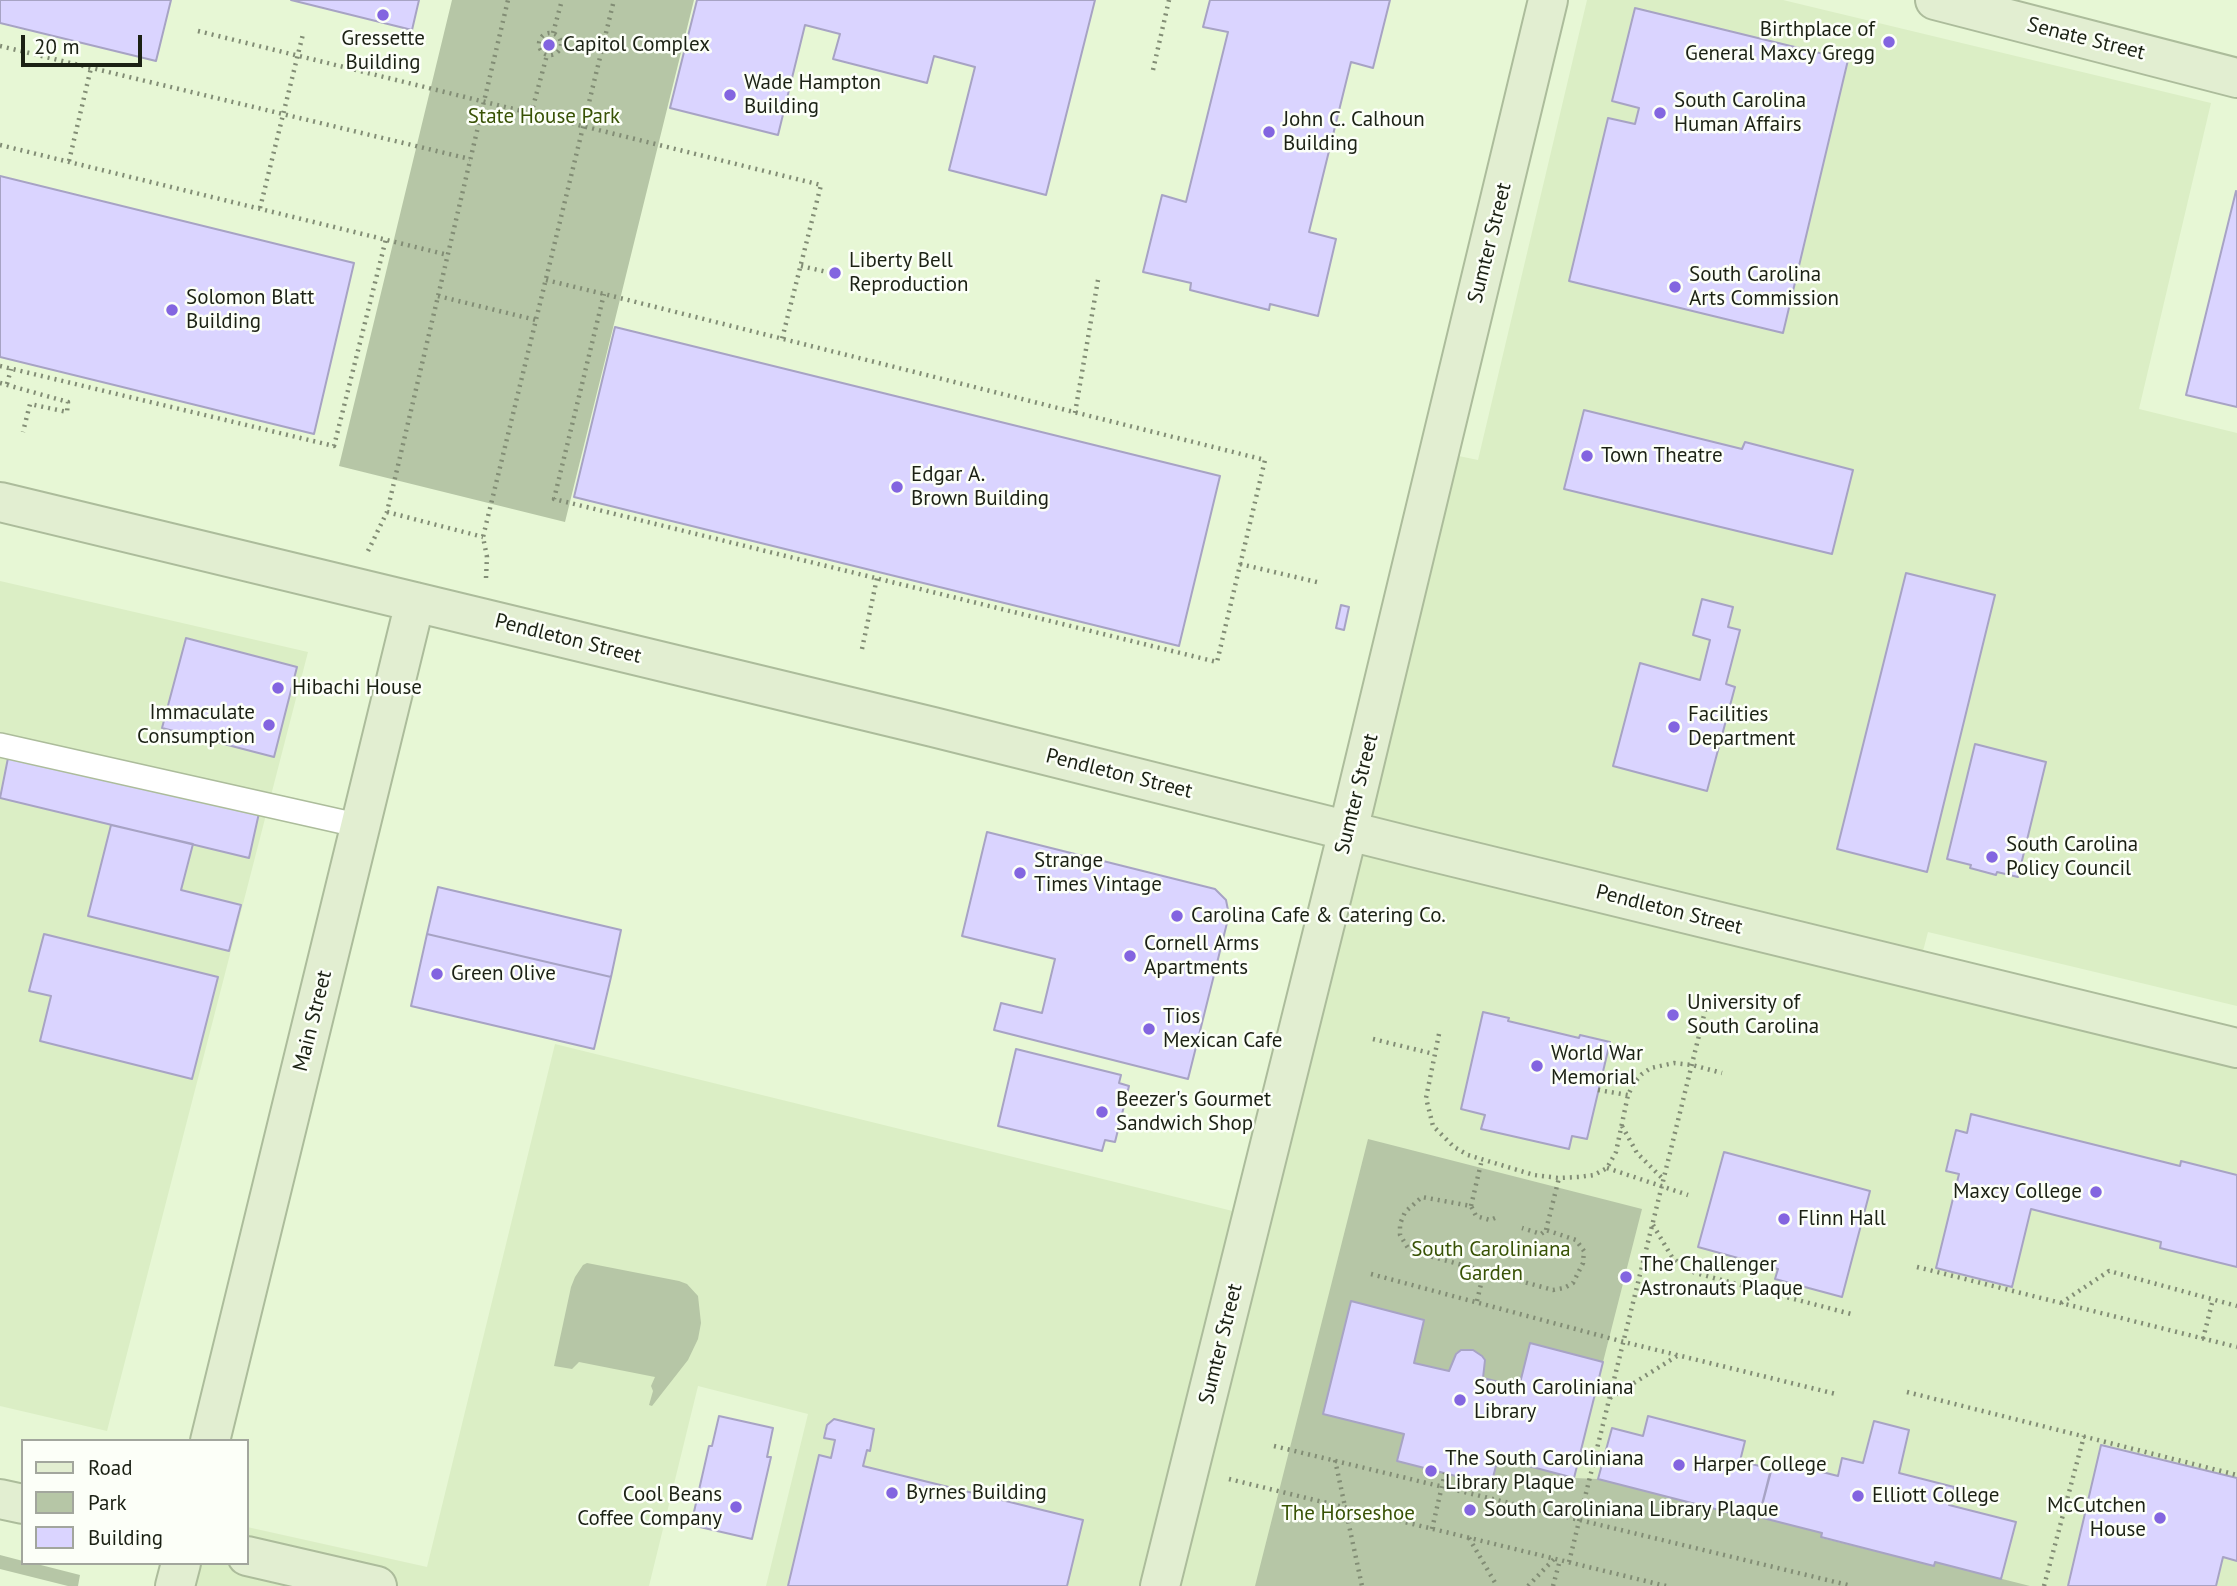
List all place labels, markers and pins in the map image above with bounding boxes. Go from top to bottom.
marker: Gressette Building [375,7,391,23]
place label: Birthplace of General Maxcy Gregg [1685,17,1875,67]
place label: Gressette Building [341,26,425,76]
place label: Capitol Complex [563,32,710,58]
marker: Birthplace of General Maxcy Gregg [1881,34,1897,50]
marker: Capitol Complex [541,37,557,53]
place label: Wade Hampton Building [744,70,881,120]
marker: Wade Hampton Building [722,87,738,103]
place label: South Carolina Human Affairs [1674,88,1806,138]
marker: South Carolina Human Affairs [1652,105,1668,121]
place label: John C. Calhoun Building [1283,107,1425,157]
marker: John C. Calhoun Building [1261,124,1277,140]
place label: Liberty Bell Reproduction [849,248,968,298]
place label: South Carolina Arts Commission [1689,262,1839,312]
marker: Liberty Bell Reproduction [827,265,843,281]
marker: South Carolina Arts Commission [1667,279,1683,295]
place label: Solomon Blatt Building [186,285,314,335]
marker: Solomon Blatt Building [164,302,180,318]
place label: Town Theatre [1601,443,1723,469]
marker: Town Theatre [1579,448,1595,464]
place label: Edgar A. Brown Building [911,462,1049,512]
marker: Edgar A. Brown Building [889,479,905,495]
place label: Hibachi House [292,675,422,701]
marker: Hibachi House [270,680,286,696]
place label: Immaculate Consumption [137,700,255,750]
place label: Facilities Department [1688,702,1795,752]
marker: Immaculate Consumption [261,717,277,733]
marker: Facilities Department [1666,719,1682,735]
place label: South Carolina Policy Council [2006,832,2138,882]
place label: Strange Times Vintage [1034,848,1162,898]
marker: South Carolina Policy Council [1984,849,2000,865]
marker: Strange Times Vintage [1012,865,1028,881]
place label: Carolina Cafe & Catering Co. [1191,903,1446,929]
marker: Carolina Cafe & Catering Co. [1169,908,1185,924]
place label: Cornell Arms Apartments [1144,931,1259,981]
marker: Cornell Arms Apartments [1122,948,1138,964]
place label: Green Olive [451,961,556,987]
marker: Green Olive [429,966,445,982]
place label: University of South Carolina [1687,990,1819,1040]
place label: Tios Mexican Cafe [1163,1004,1282,1054]
marker: University of South Carolina [1665,1007,1681,1023]
marker: Tios Mexican Cafe [1141,1021,1157,1037]
place label: World War Memorial [1551,1041,1643,1091]
marker: World War Memorial [1529,1058,1545,1074]
place label: Beezer's Gourmet Sandwich Shop [1116,1087,1271,1137]
marker: Beezer's Gourmet Sandwich Shop [1094,1104,1110,1120]
place label: Maxcy College [1953,1179,2082,1205]
marker: Maxcy College [2088,1184,2104,1200]
place label: Flinn Hall [1798,1206,1886,1232]
marker: Flinn Hall [1776,1211,1792,1227]
place label: The Challenger Astronauts Plaque [1640,1252,1803,1302]
marker: The Challenger Astronauts Plaque [1618,1269,1634,1285]
place label: South Caroliniana Library [1474,1375,1634,1425]
marker: South Caroliniana Library [1452,1392,1468,1408]
place label: The South Caroliniana Library Plaque [1445,1446,1644,1496]
place label: Harper College [1693,1452,1827,1478]
marker: Harper College [1671,1457,1687,1473]
marker: The South Caroliniana Library Plaque [1423,1463,1439,1479]
place label: Byrnes Building [906,1480,1047,1506]
place label: Cool Beans Coffee Company [577,1482,722,1532]
place label: Elliott College [1872,1483,1999,1509]
marker: Byrnes Building [884,1485,900,1501]
marker: Elliott College [1850,1488,1866,1504]
place label: McCutchen House [2047,1493,2146,1543]
place label: South Caroliniana Library Plaque [1484,1497,1779,1523]
marker: Cool Beans Coffee Company [728,1499,744,1515]
marker: South Caroliniana Library Plaque [1462,1502,1478,1518]
marker: McCutchen House [2152,1510,2168,1526]

